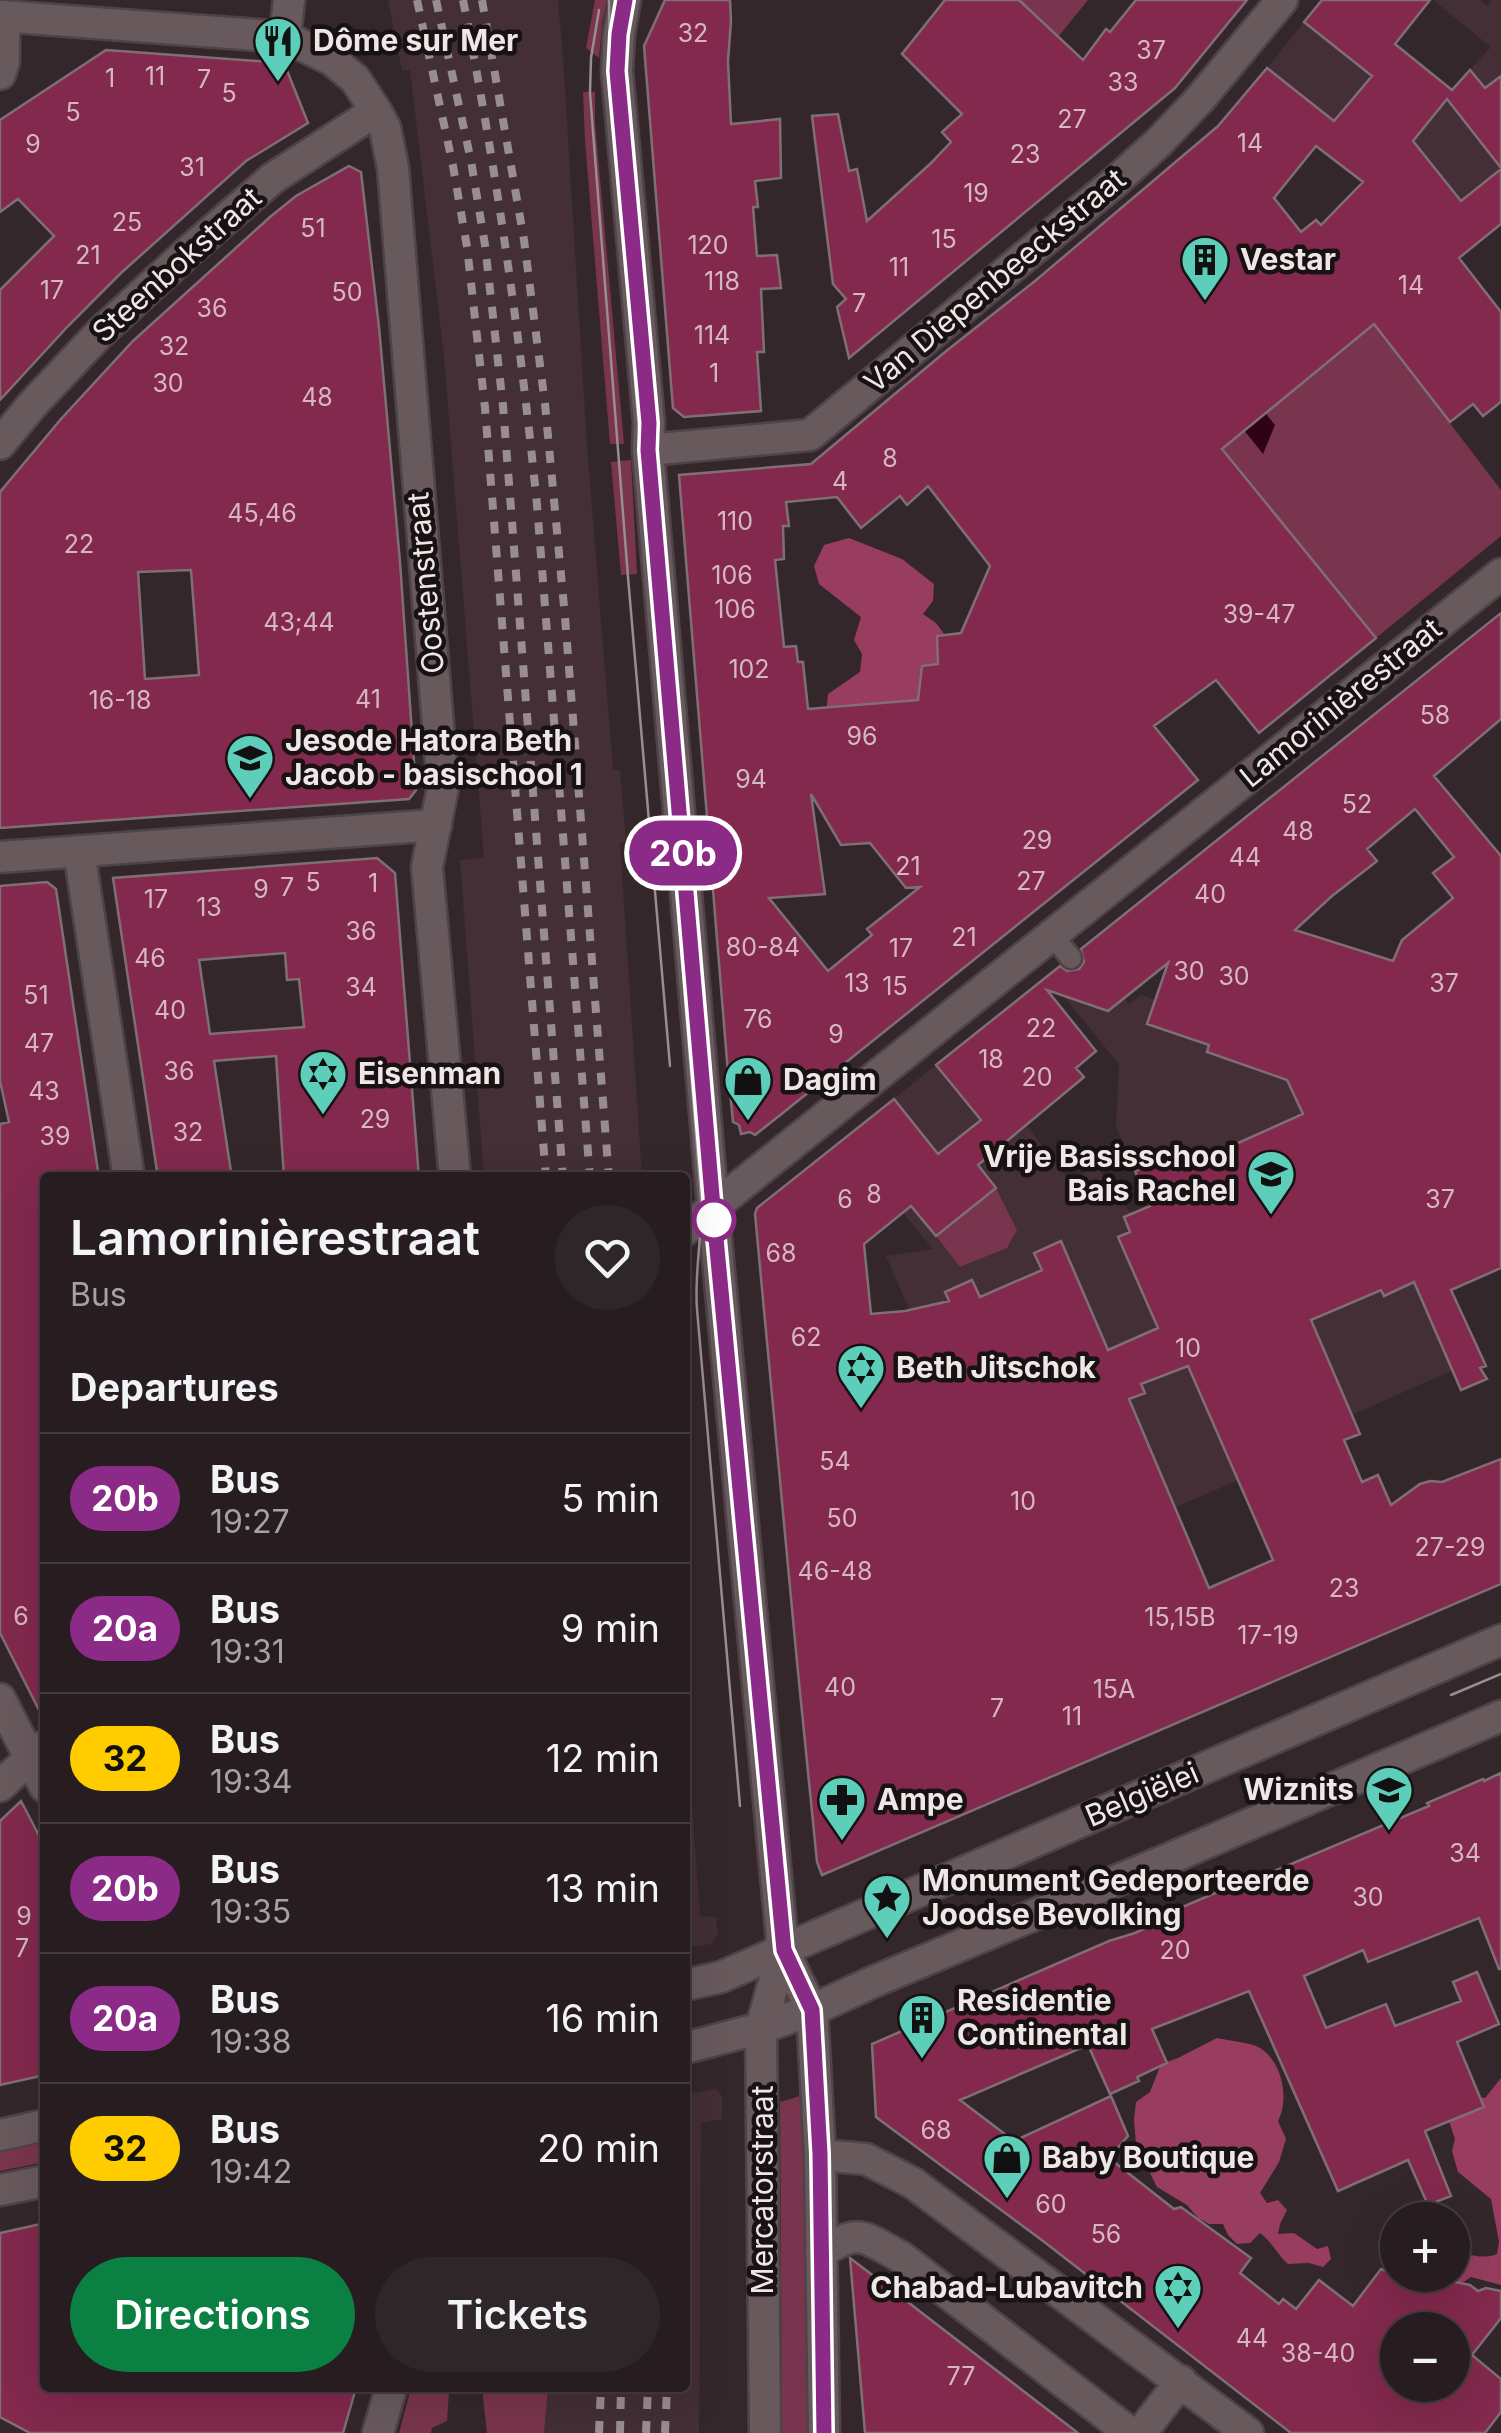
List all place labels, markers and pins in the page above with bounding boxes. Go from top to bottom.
restaurant icon: Dôme sur Mer [252,15,304,83]
place label: Dôme sur Mer [313,22,518,58]
building icon: Vestar [1179,234,1231,302]
place label: Vestar [1240,241,1336,277]
place label: Jesode Hatora Beth Jacob - basischool 1 [285,722,583,792]
school or university icon: Jesode Hatora Beth Jacob - basischool 1 [224,732,276,800]
synagogue icon: Eisenman [297,1048,349,1116]
shop icon: Dagim [722,1054,774,1122]
place label: Eisenman [358,1055,501,1091]
place label: Dagim [783,1061,877,1097]
place label: Vrije Basisschool Bais Rachel [983,1138,1236,1208]
school or university icon: Vrije Basisschool Bais Rachel [1245,1148,1297,1216]
unlabelled marker [693,1199,735,1241]
synagogue icon: Beth Jitschok [835,1342,887,1410]
place label: Beth Jitschok [896,1349,1097,1385]
school or university icon: Wiznits [1363,1764,1415,1832]
place label: Wiznits [1243,1771,1354,1807]
pharmacy icon: Ampe [816,1774,868,1842]
place label: Ampe [877,1781,964,1817]
place label: Monument Gedeporteerde Joodse Bevolking [922,1862,1310,1932]
place icon: Monument Gedeporteerde Joodse Bevolking [861,1872,913,1940]
place label: Residentie Continental [957,1982,1127,2052]
building icon: Residentie Continental [896,1992,948,2060]
shop icon: Baby Boutique [981,2132,1033,2200]
place label: Baby Boutique [1042,2139,1254,2175]
synagogue icon: Chabad-Lubavitch [1152,2262,1204,2330]
place label: Chabad-Lubavitch [870,2269,1143,2305]

